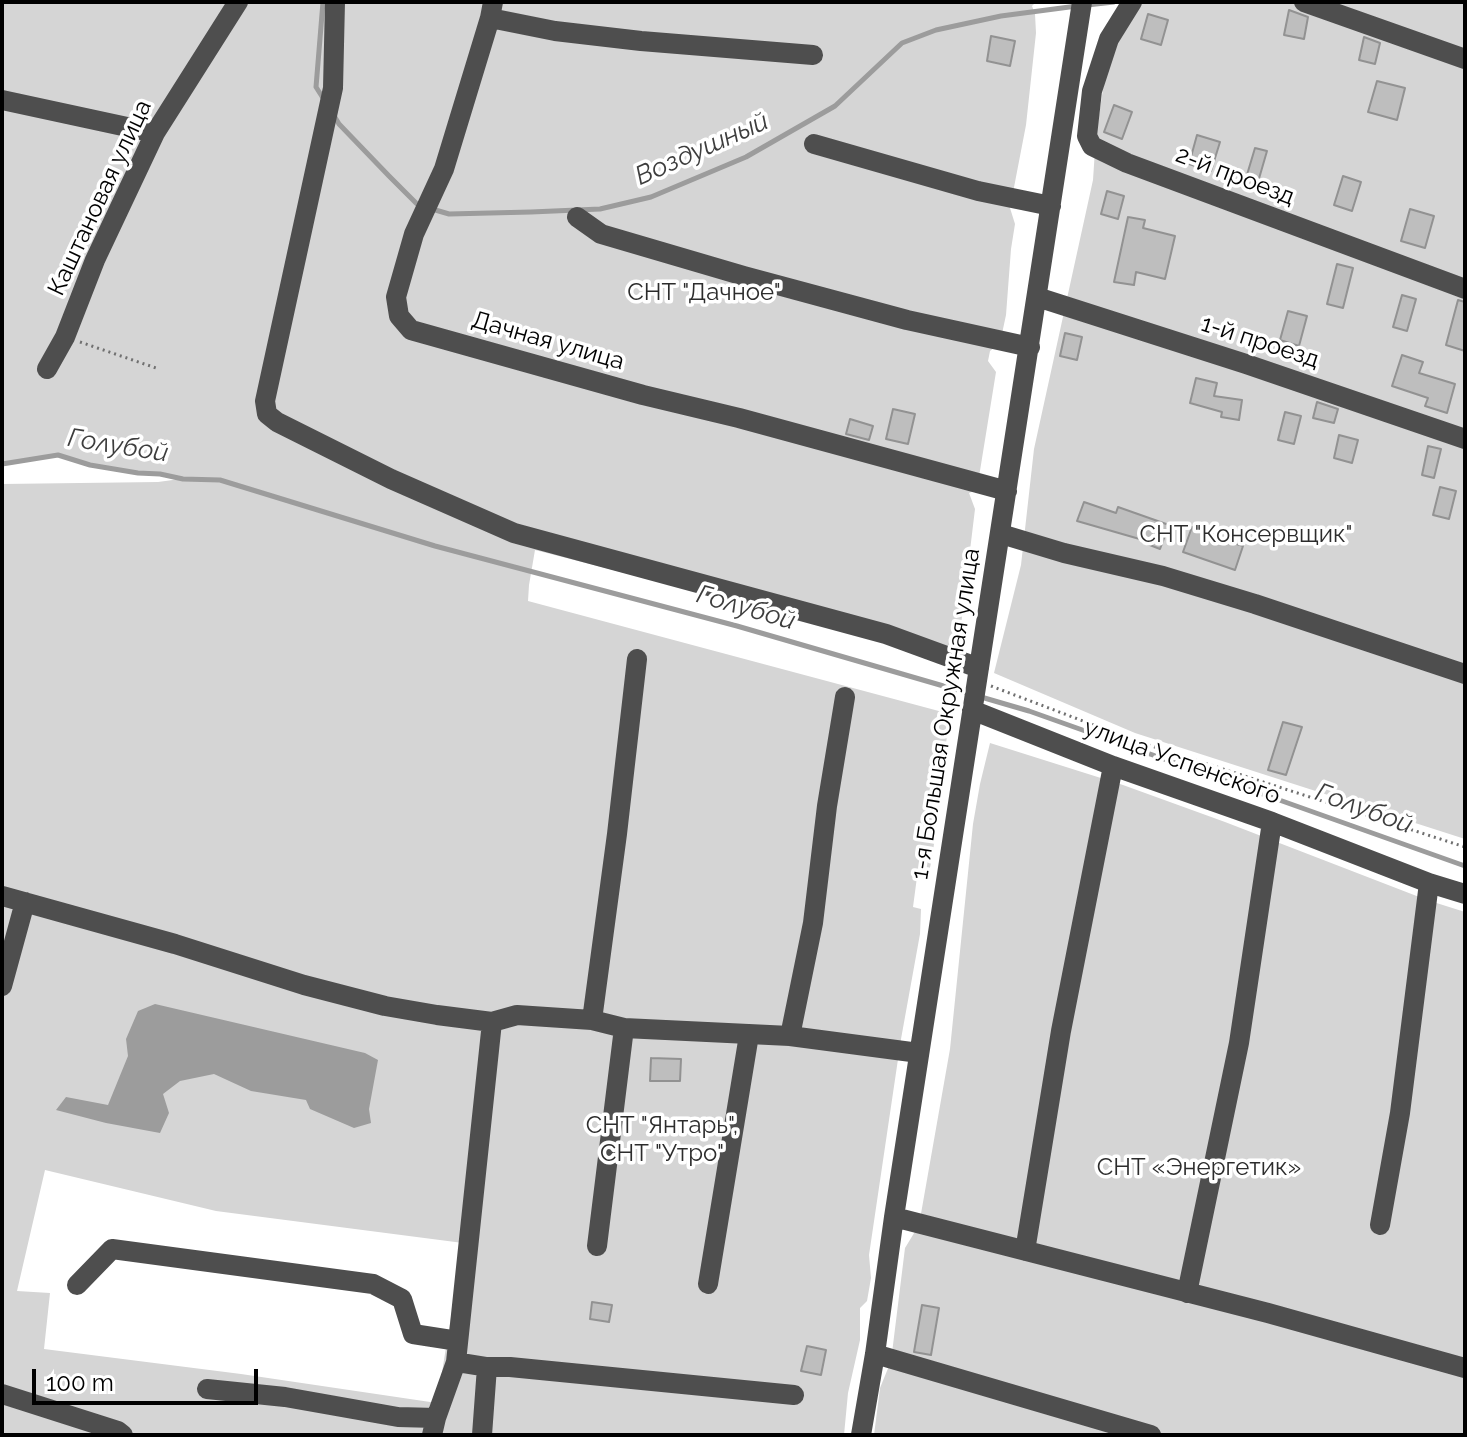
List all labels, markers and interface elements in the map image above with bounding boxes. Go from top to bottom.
street label: Каштановая улица [42,96,158,300]
water label: Воздушный [630,106,774,192]
street label: 2-й проезд [1172,140,1298,212]
park label: СНТ "Дачное" [627,279,781,307]
street label: Дачная улица [469,306,627,376]
street label: 1-й проезд [1197,309,1323,375]
water label: Голубой [66,423,170,469]
park label: СНТ "Консервщик" [1140,521,1352,549]
street label: 1-я Большая Окружная улица [906,546,986,882]
water label: Голубой [693,579,799,637]
street label: улица Успенского [1080,713,1284,811]
water label: Голубой [1311,777,1417,841]
park label: СНТ "Янтарь", СНТ "Утро" [586,1112,738,1168]
park label: СНТ «Энергетик» [1097,1154,1301,1182]
scale bar [36,1353,262,1403]
text: 100 m [46,1368,114,1397]

